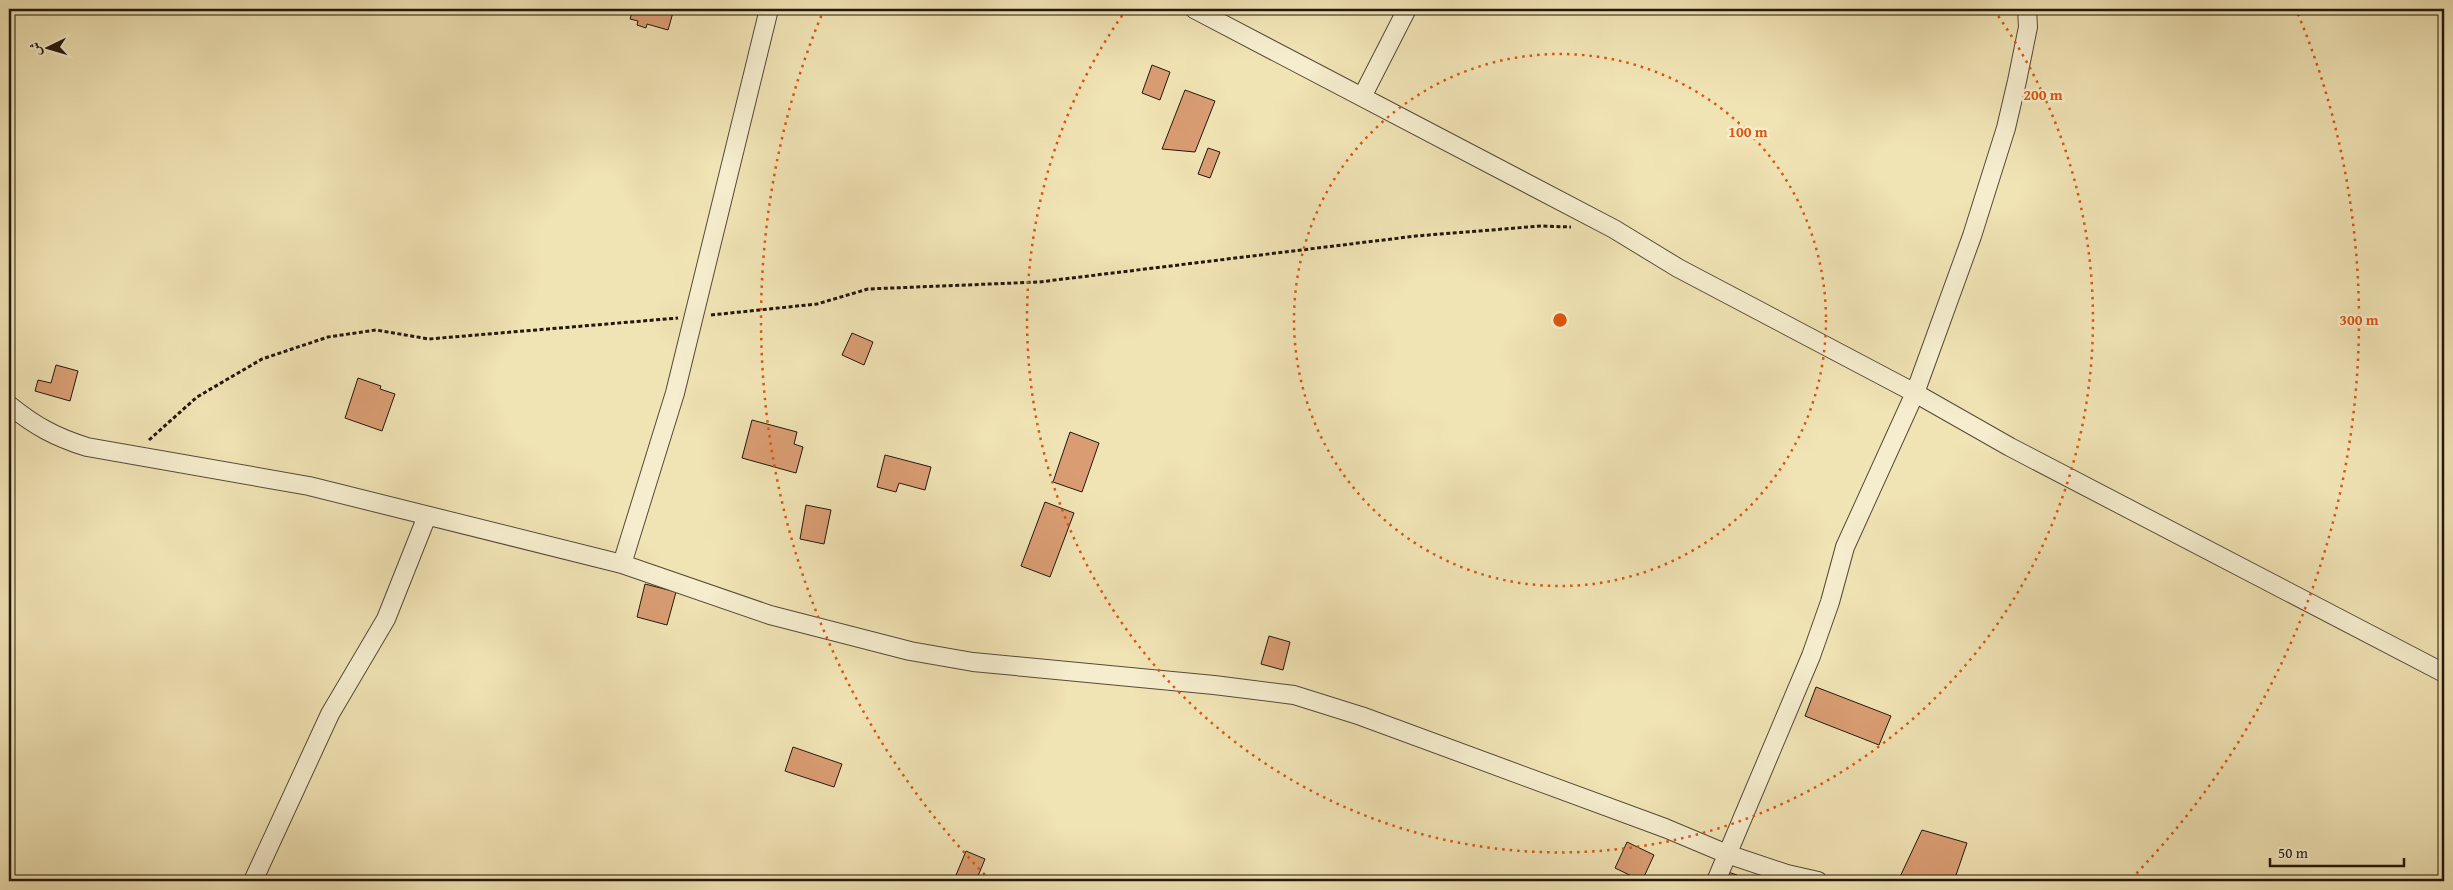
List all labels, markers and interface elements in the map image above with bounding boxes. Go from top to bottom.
north arrow [22,22,72,72]
text: ش [24,41,46,57]
text: 200 m [2023,84,2063,105]
text: 100 m [1728,121,1768,142]
text: 300 m [2339,309,2379,330]
centre of rings [1551,311,1569,329]
scale bar [2270,835,2404,867]
text: 50 m [2278,842,2309,863]

